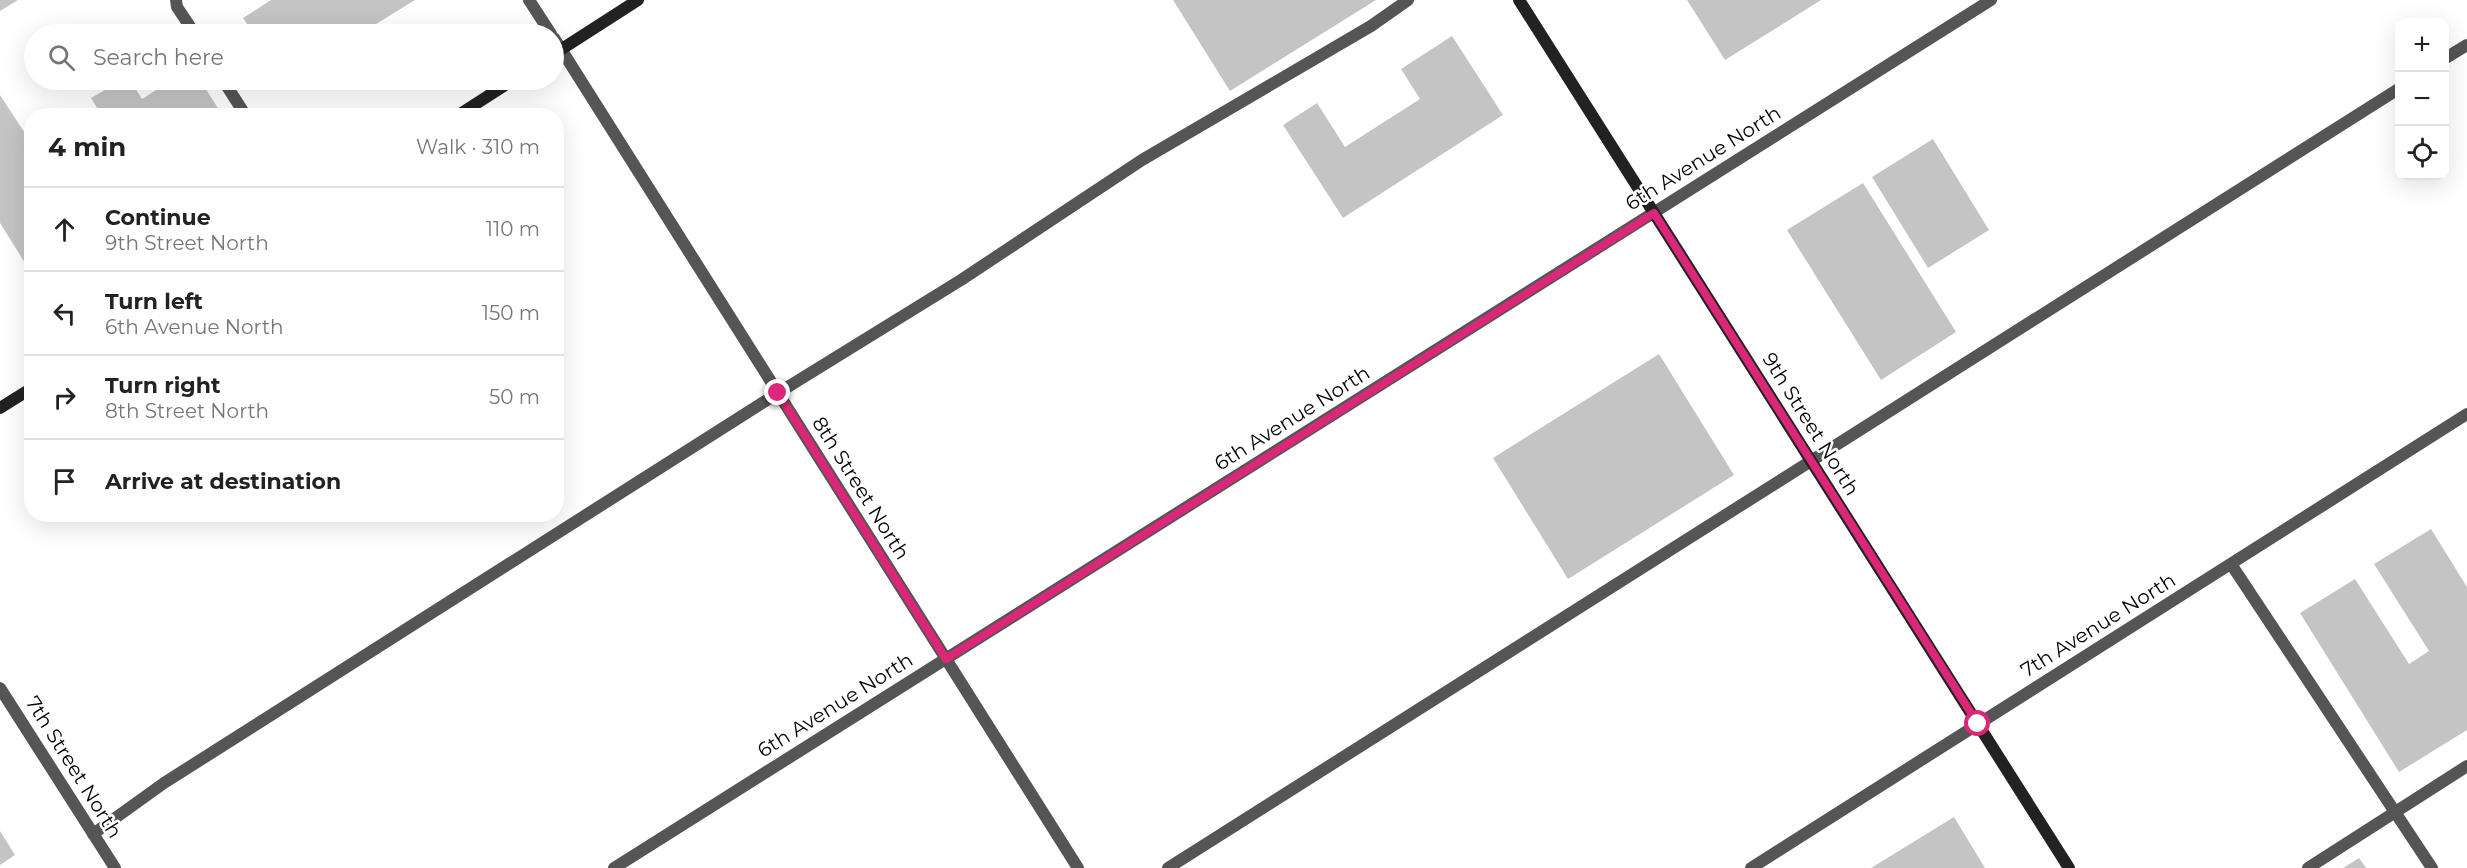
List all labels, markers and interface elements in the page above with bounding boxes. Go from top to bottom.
map controls [2395,18,2449,180]
button: + [2395,18,2449,72]
search box [24,24,564,90]
icon: search [45,41,78,74]
text: Search here [93,44,224,71]
button: − [2395,72,2449,126]
street label: 6th Avenue North [1621,101,1785,215]
button: locate [2395,126,2449,180]
text: 4 min [48,131,126,163]
text: Walk · 310 m [416,135,540,159]
text: Continue [105,204,211,231]
icon: ahead [48,213,81,246]
text: 110 m [486,217,540,241]
text: 9th Street North [105,231,269,255]
text: Turn left [105,288,203,315]
icon: left [48,297,81,330]
text: 150 m [482,301,540,325]
text: 6th Avenue North [105,315,284,339]
street label: 9th Street North [1757,348,1865,500]
street label: 6th Avenue North [1210,361,1374,475]
text: Turn right [105,372,220,399]
route end [764,379,790,405]
icon: right [48,381,81,414]
text: 50 m [489,385,540,409]
text: 8th Street North [105,399,269,423]
street label: 8th Street North [807,412,915,564]
icon: arrive [48,465,81,498]
text: Arrive at destination [105,468,341,495]
street label: 7th Avenue North [2016,568,2180,682]
street label: 6th Avenue North [753,648,917,762]
street label: 7th Street North [21,692,127,842]
route start [1964,710,1990,736]

